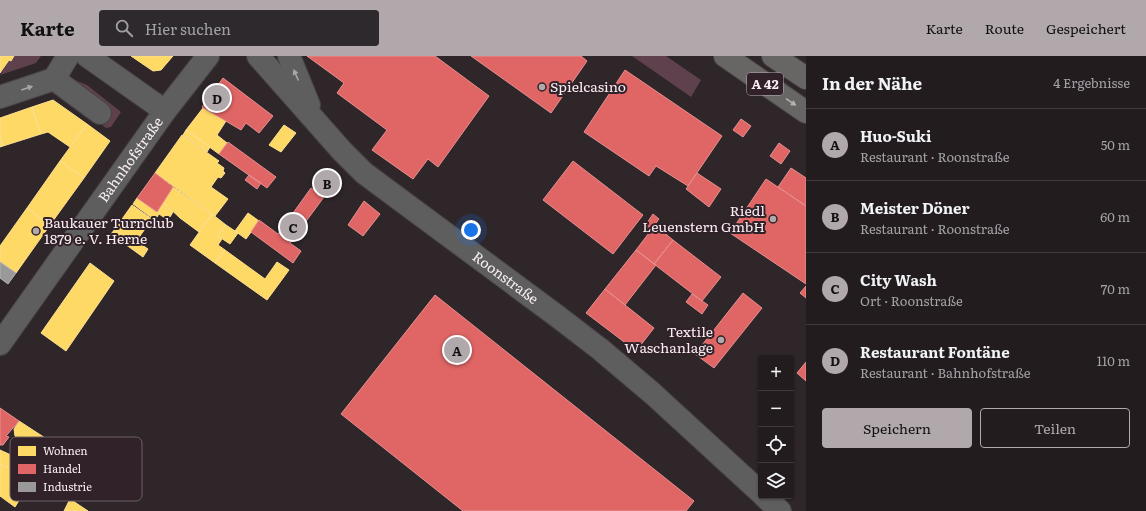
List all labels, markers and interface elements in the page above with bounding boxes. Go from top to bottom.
search box [99,10,379,46]
text: Karte [20,14,75,42]
icon: search [113,17,135,39]
text: Hier suchen [145,17,231,40]
text: Karte [926,18,963,38]
text: Route [985,18,1024,38]
text: Gespeichert [1046,18,1126,38]
one-way arrow [293,69,299,81]
text: In der Nähe [822,70,922,95]
road number: A 42 [747,73,783,95]
text: 4 Ergebnisse [1053,73,1130,92]
place label: Spielcasino [550,76,626,96]
marker: Spielcasino [537,82,547,92]
pin: D [204,83,230,113]
one-way arrow [21,85,33,91]
one-way arrow [786,98,797,106]
street label: Bahnhofstraße [93,112,167,206]
text: Huo-Suki [860,124,931,147]
text: A [830,135,840,154]
text: 50 m [1101,135,1130,154]
text: Restaurant · Roonstraße [860,147,1009,166]
pin: B [314,168,340,198]
text: Meister Döner [860,196,970,219]
place label: Riedl Leuenstern GmbH [642,200,765,236]
text: B [831,207,839,226]
text: 60 m [1100,207,1130,226]
place label: Baukauer Turnclub 1879 e. V. Herne [44,212,174,248]
pin: C [280,212,306,242]
marker: Riedl Leuenstern GmbH [768,214,778,224]
text: Restaurant · Roonstraße [860,219,1009,238]
your location [461,220,481,240]
marker: Baukauer Turnclub 1879 e. V. Herne [31,226,41,236]
street label: Roonstraße [469,246,543,308]
text: City Wash [860,268,937,291]
text: C [830,279,840,298]
text: 70 m [1101,279,1130,298]
text: Ort · Roonstraße [860,291,963,310]
place label: Textile Waschanlage [624,321,713,357]
pin: A [444,335,470,365]
marker: Textile Waschanlage [716,335,726,345]
text: Restaurant Fontäne [860,340,1010,363]
text: D [830,351,840,370]
text: 110 m [1097,351,1130,370]
map controls [758,355,794,499]
button: + [758,355,794,391]
text: Restaurant · Bahnhofstraße [860,363,1031,382]
button: − [758,391,794,427]
button: Speichern [822,408,972,448]
button: Teilen [980,408,1130,448]
button: locate [758,427,794,463]
legend [10,437,142,501]
text: Wohnen [43,442,88,458]
text: Handel [43,460,81,476]
button: layers [758,463,794,499]
text: Industrie [43,478,92,494]

